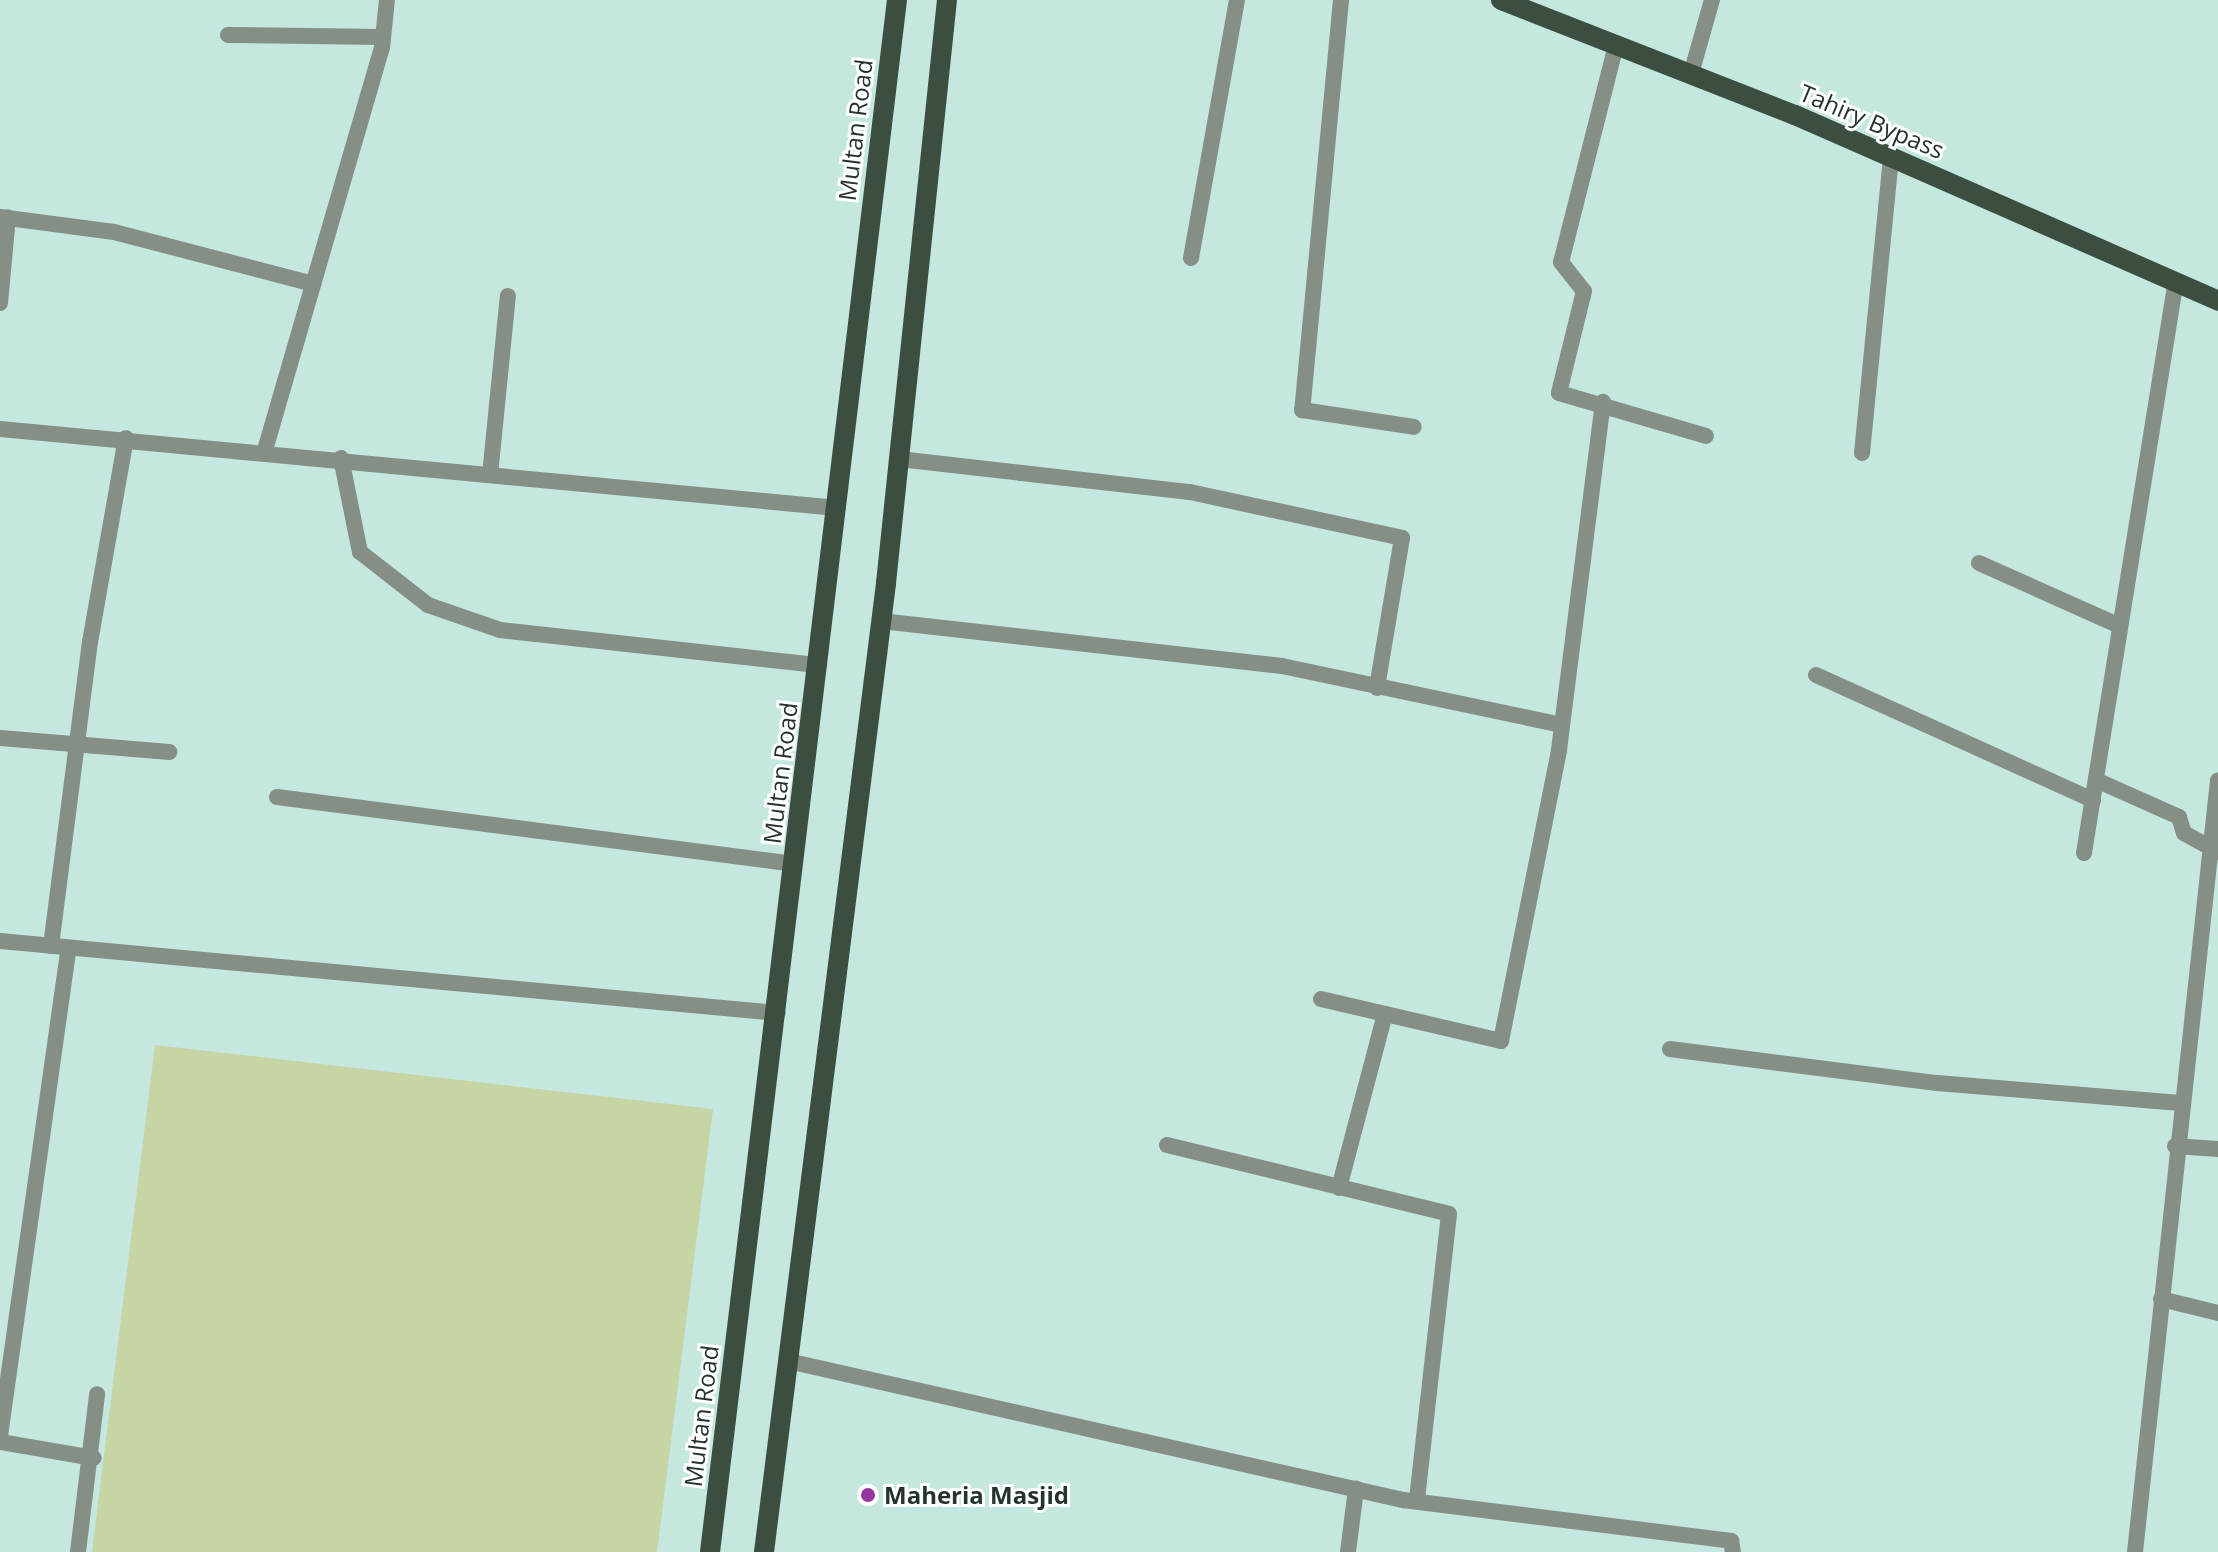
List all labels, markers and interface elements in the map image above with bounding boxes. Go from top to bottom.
street label: Multan Road [832,58,878,202]
street label: Tahiry Bypass [1796,78,1948,164]
street label: Multan Road [757,701,803,845]
street label: Multan Road [678,1344,724,1488]
place label: Maheria Masjid [884,1481,1069,1509]
marker: Maheria Masjid [859,1486,877,1504]

